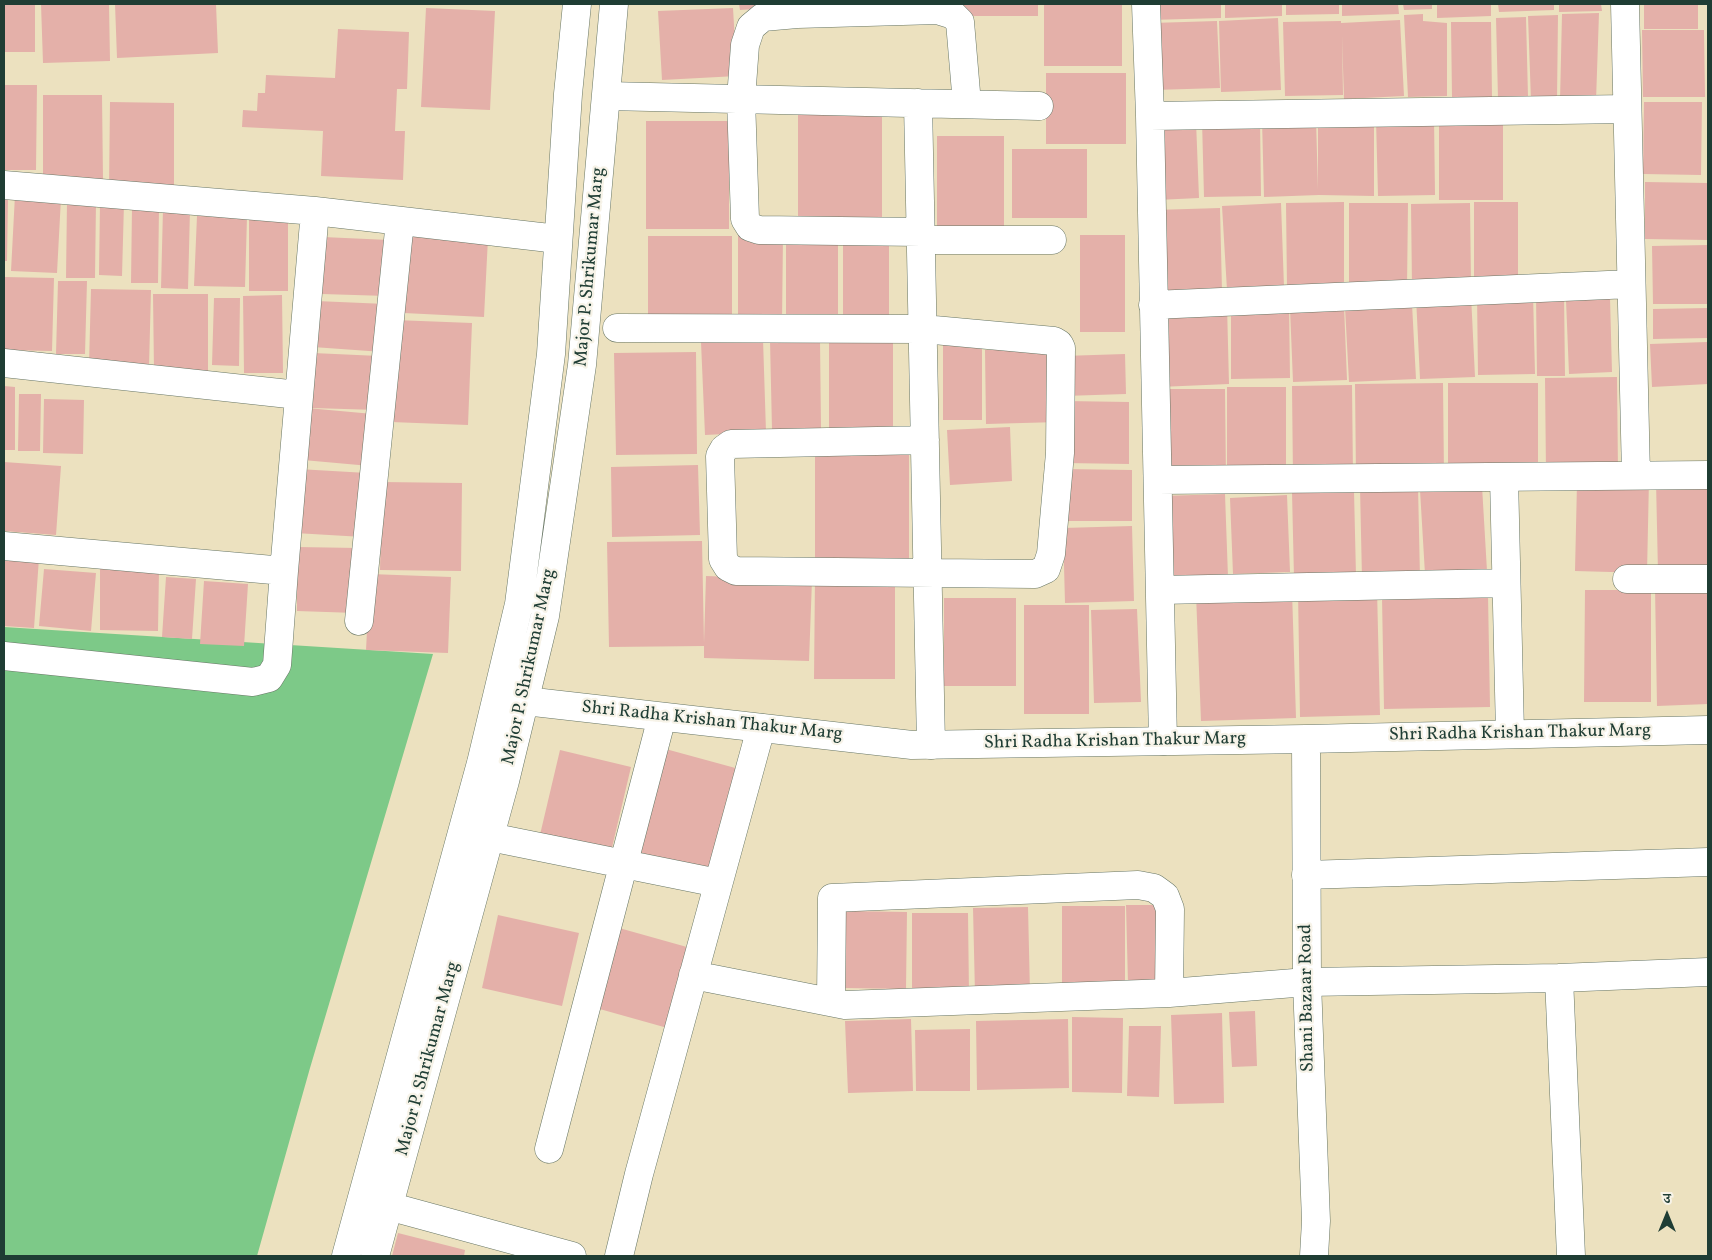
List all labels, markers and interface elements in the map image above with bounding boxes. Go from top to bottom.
street label: Major P. Shrikumar Marg [572,166,610,368]
street label: Major P. Shrikumar Marg [499,567,561,767]
street label: Shri Radha Krishan Thakur Marg [580,698,844,746]
street label: Shri Radha Krishan Thakur Marg [1389,721,1651,747]
street label: Shri Radha Krishan Thakur Marg [984,729,1246,755]
street label: Shani Bazaar Road [1296,924,1320,1072]
street label: Major P. Shrikumar Marg [393,960,465,1158]
north arrow [1642,1190,1692,1240]
text: उ [1663,1190,1671,1209]

